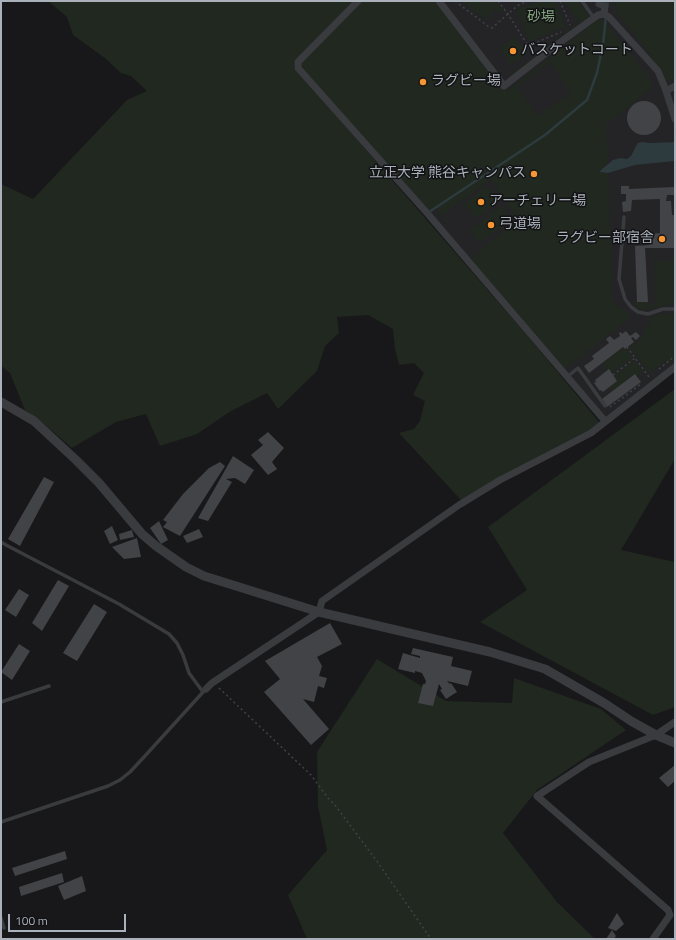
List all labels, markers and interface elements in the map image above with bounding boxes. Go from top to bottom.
park label: 砂場 [527,10,555,26]
place label: バスケットコート [521,43,633,59]
marker: バスケットコート [508,46,518,56]
place label: ラグビー場 [431,74,501,90]
marker: ラグビー場 [418,77,428,87]
place label: 立正大学 熊谷キャンパス [369,166,526,182]
marker: 立正大学 熊谷キャンパス [529,169,539,179]
place label: アーチェリー場 [489,194,586,210]
marker: アーチェリー場 [476,197,486,207]
place label: 弓道場 [499,217,541,233]
marker: 弓道場 [486,220,496,230]
place label: ラグビー部宿舎 [556,231,654,247]
marker: ラグビー部宿舎 [657,234,667,244]
scale bar [10,906,128,932]
text: 100 m [15,911,48,930]

